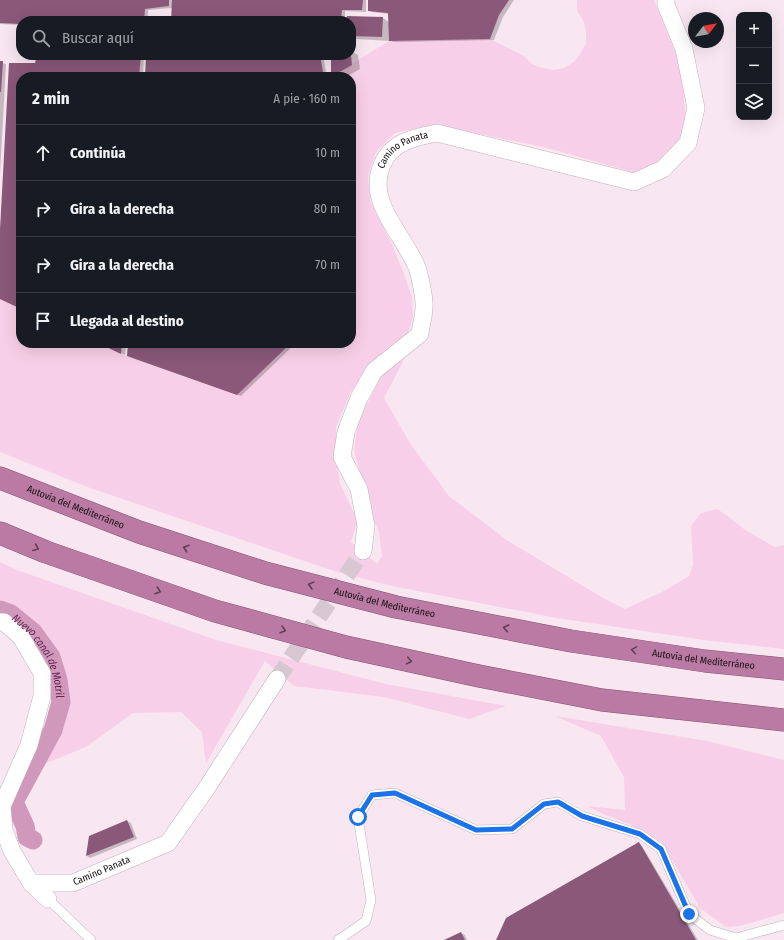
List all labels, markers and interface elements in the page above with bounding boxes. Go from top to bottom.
north arrow [688,12,724,48]
map controls [736,12,772,120]
button: + [736,12,772,48]
search box [16,16,356,60]
icon: search [30,27,52,49]
text: Buscar aquí [62,29,134,47]
button: − [736,48,772,84]
button: layers [736,84,772,120]
text: 2 min [32,88,70,109]
text: A pie · 160 m [273,91,340,106]
street label: Camino Panata [375,129,429,171]
icon: ahead [32,142,54,164]
text: Continúa [70,144,126,162]
text: 10 m [315,145,340,160]
icon: right [32,198,54,220]
text: Gira a la derecha [70,200,174,218]
text: 80 m [314,201,340,216]
icon: right [32,254,54,276]
text: Gira a la derecha [70,256,174,274]
text: 70 m [315,257,340,272]
icon: arrive [32,310,54,332]
text: Llegada al destino [70,312,184,330]
street label: Autovía del Mediterráneo [25,483,126,532]
one-way arrow [32,543,39,551]
one-way arrow [183,544,190,553]
one-way arrow [308,581,315,590]
street label: Autovía del Mediterráneo [333,585,436,620]
one-way arrow [155,587,162,595]
water label: Nuevo canal de Motril [9,611,67,699]
one-way arrow [279,625,286,634]
one-way arrow [503,625,509,633]
one-way arrow [631,646,637,655]
street label: Autovía del Mediterráneo [651,647,755,672]
one-way arrow [405,657,412,665]
route start [349,808,367,826]
street label: Camino Panata [71,854,132,888]
route end [680,905,698,923]

